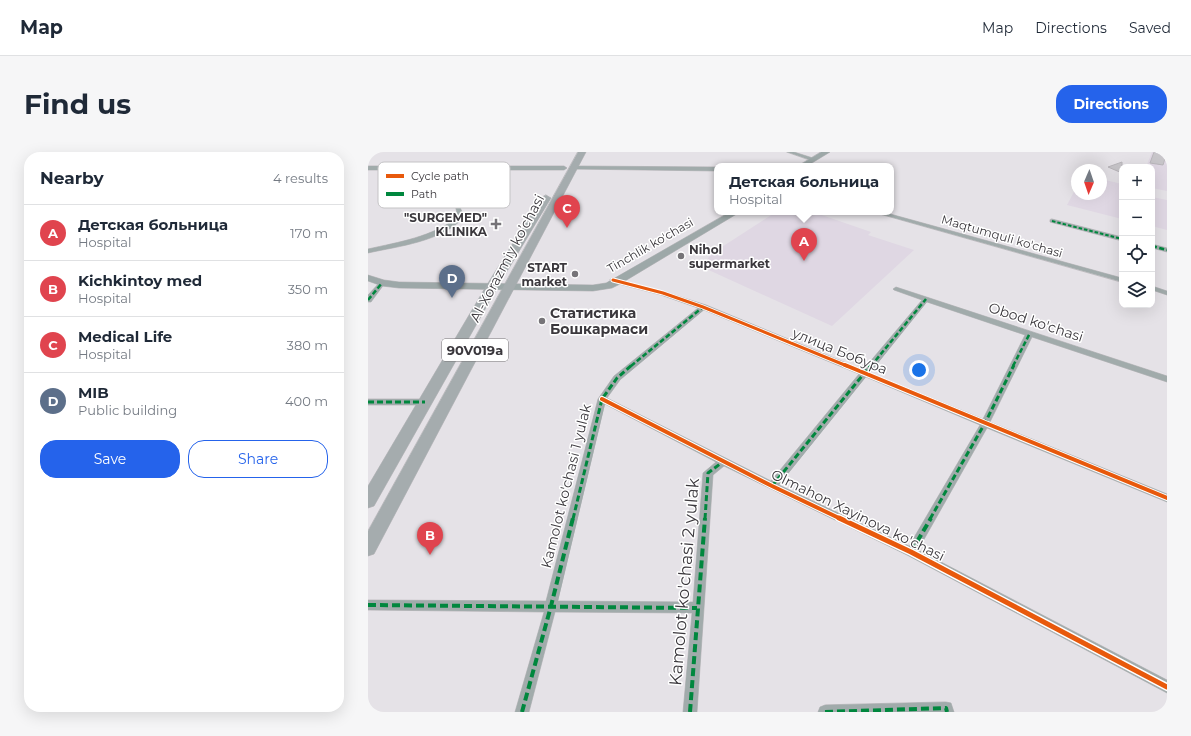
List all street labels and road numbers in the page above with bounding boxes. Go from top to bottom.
street label: Al-Xorazmiy ko’chasi [466,191,548,325]
street label: Maqtumquli ko'chasi [940,211,1064,261]
street label: Tinchlik ko'chasi [604,214,696,276]
street label: Obod ko'chasi [986,298,1086,346]
street label: улица Бобура [789,323,890,378]
road number: 90V019a [442,339,508,361]
street label: Kamolot ko'chasi 1 yulak [537,401,595,570]
street label: Olmahon Xayinova ko'chasi [768,465,948,565]
street label: Kamolot ko'chasi 2 yulak [665,477,703,687]

